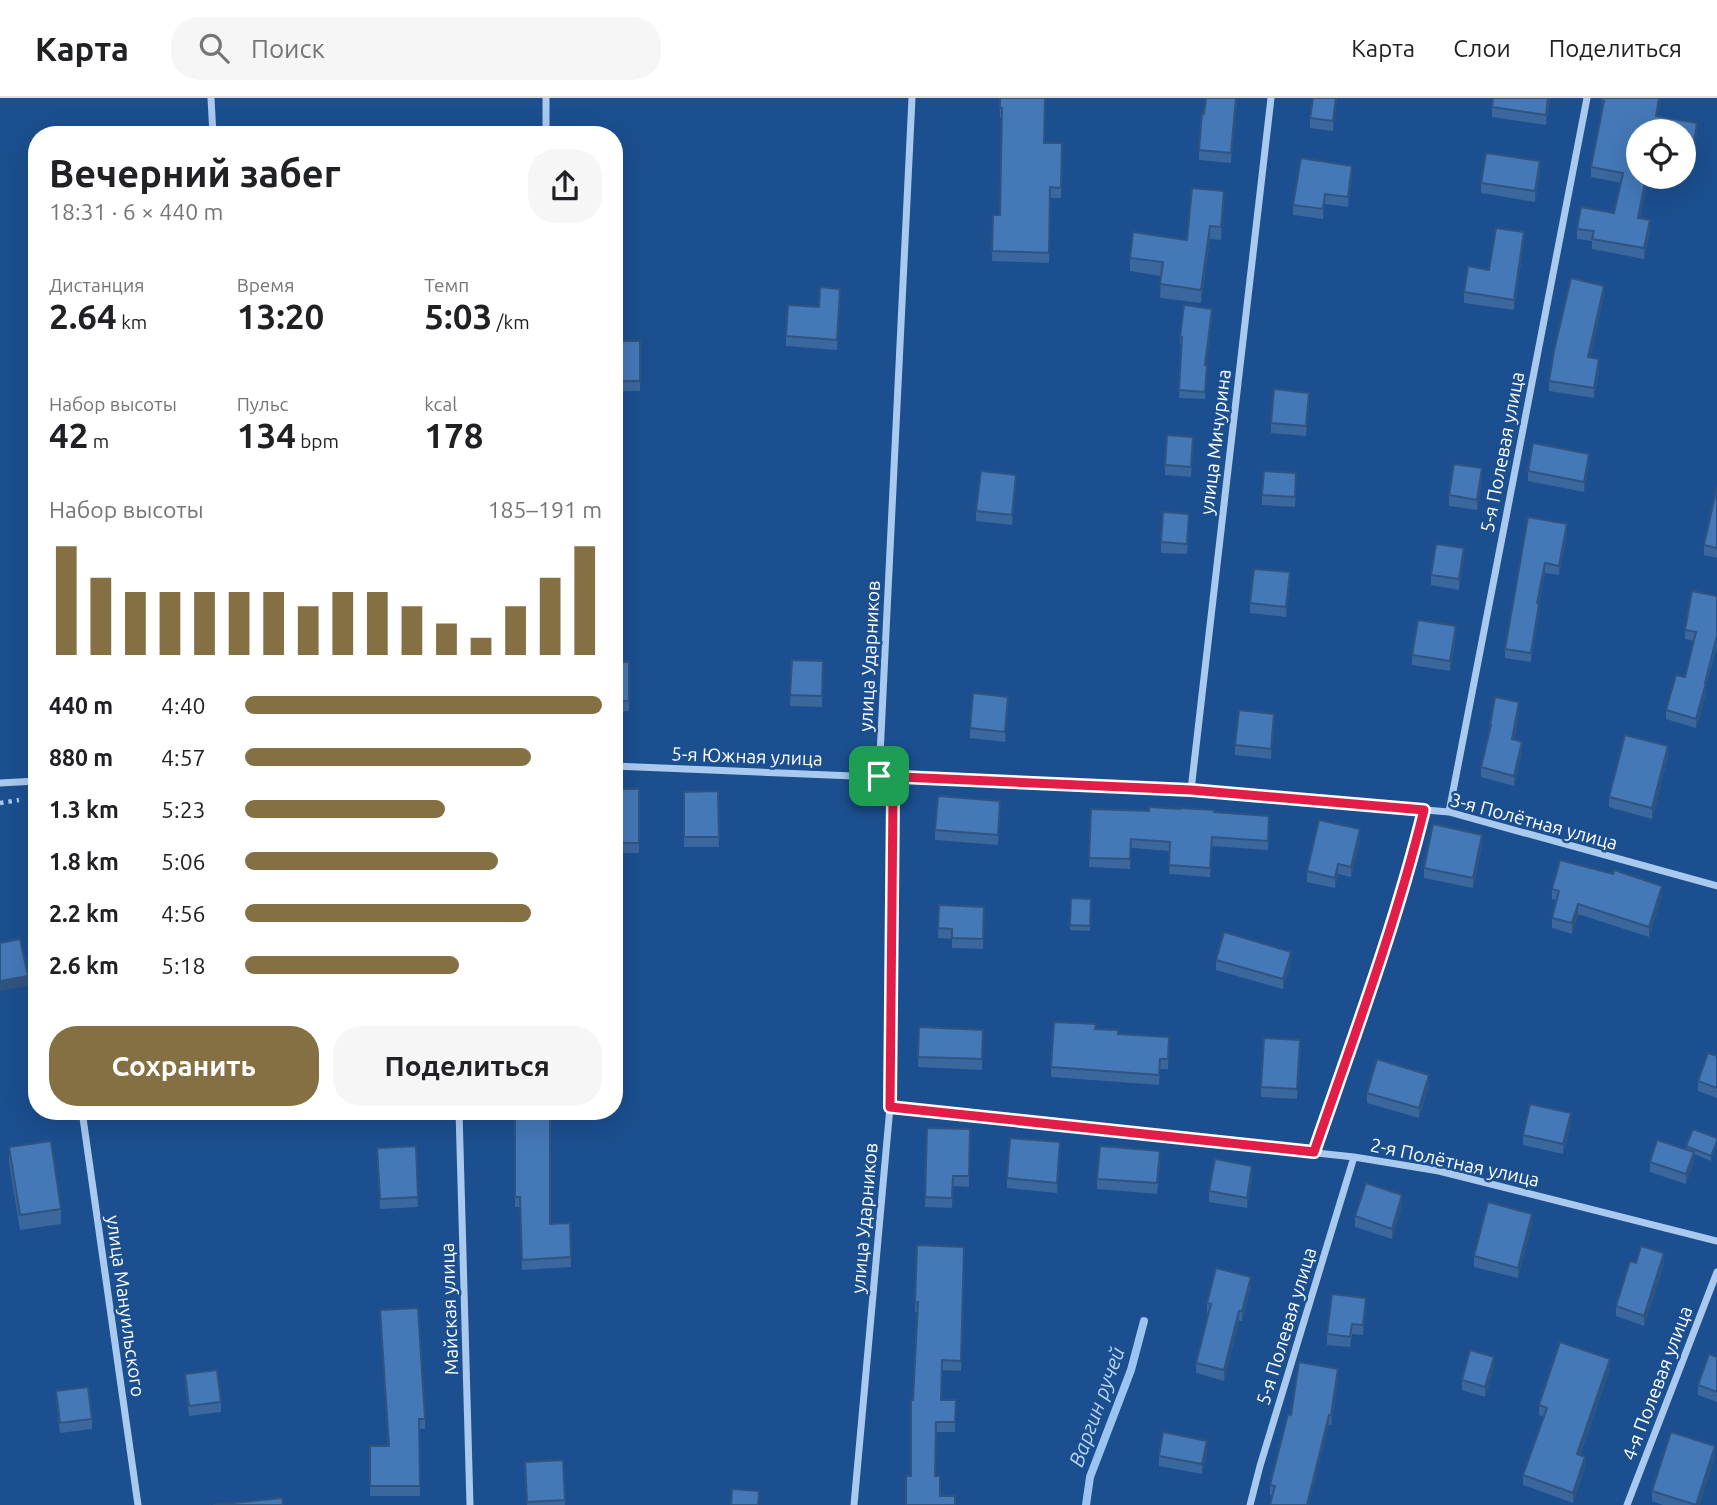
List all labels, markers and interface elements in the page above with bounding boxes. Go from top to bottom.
search box [171,17,661,80]
icon: search [195,29,233,67]
text: Карта [35,30,129,67]
text: Поиск [251,34,325,63]
text: Карта [1351,35,1415,62]
text: Слои [1453,35,1511,62]
text: Поделиться [1549,35,1682,62]
map controls [1626,119,1696,189]
button: locate [1626,119,1696,189]
button: share [528,149,602,223]
text: Вечерний забег [49,152,341,194]
text: 18:31 · 6 × 440 m [49,199,223,224]
text: Дистанция [49,274,144,296]
text: Время [237,274,294,296]
text: Темп [424,274,469,296]
text: 2.64 [49,296,117,336]
text: 13:20 [237,296,324,336]
text: 5:03 [424,296,492,336]
text: km [117,311,147,333]
text: /km [492,311,530,333]
street label: улица Мичурина [1195,368,1235,516]
street label: 5-я Полевая улица [1476,370,1528,534]
text: Набор высоты [49,393,177,415]
text: Пульс [237,393,288,415]
text: kcal [424,393,457,415]
text: 42 [49,415,88,455]
text: 134 [237,415,296,455]
text: 178 [424,415,484,455]
text: m [88,430,109,452]
text: bpm [296,430,339,452]
text: Набор высоты [49,497,204,522]
text: 185–191 m [488,497,602,522]
street label: улица Ударников [854,580,884,732]
text: 440 m [49,693,113,718]
text: 4:40 [161,693,206,718]
street label: 5-я Южная улица [671,742,823,770]
text: 880 m [49,745,113,770]
text: 4:57 [161,745,206,770]
pin [849,746,909,806]
icon: arrive [860,757,898,795]
street label: 3-я Полётная улица [1448,788,1620,854]
text: 1.3 km [49,797,119,822]
text: 5:23 [161,797,206,822]
text: 1.8 km [49,849,119,874]
text: 5:06 [161,849,206,874]
text: 2.2 km [49,901,119,926]
text: 4:56 [161,901,206,926]
text: 2.6 km [49,953,119,978]
text: 5:18 [161,953,206,978]
button: Сохранить [49,1026,319,1106]
button: Поделиться [333,1026,602,1106]
street label: 2-я Полётная улица [1368,1133,1542,1191]
street label: улица Ударников [846,1142,882,1294]
street label: улица Мануильского [102,1214,150,1398]
street label: Майская улица [436,1242,462,1376]
street label: 5-я Полевая улица [1252,1245,1320,1407]
street label: 4-я Полевая улица [1617,1303,1697,1463]
water label: Варгин ручей [1063,1344,1129,1470]

